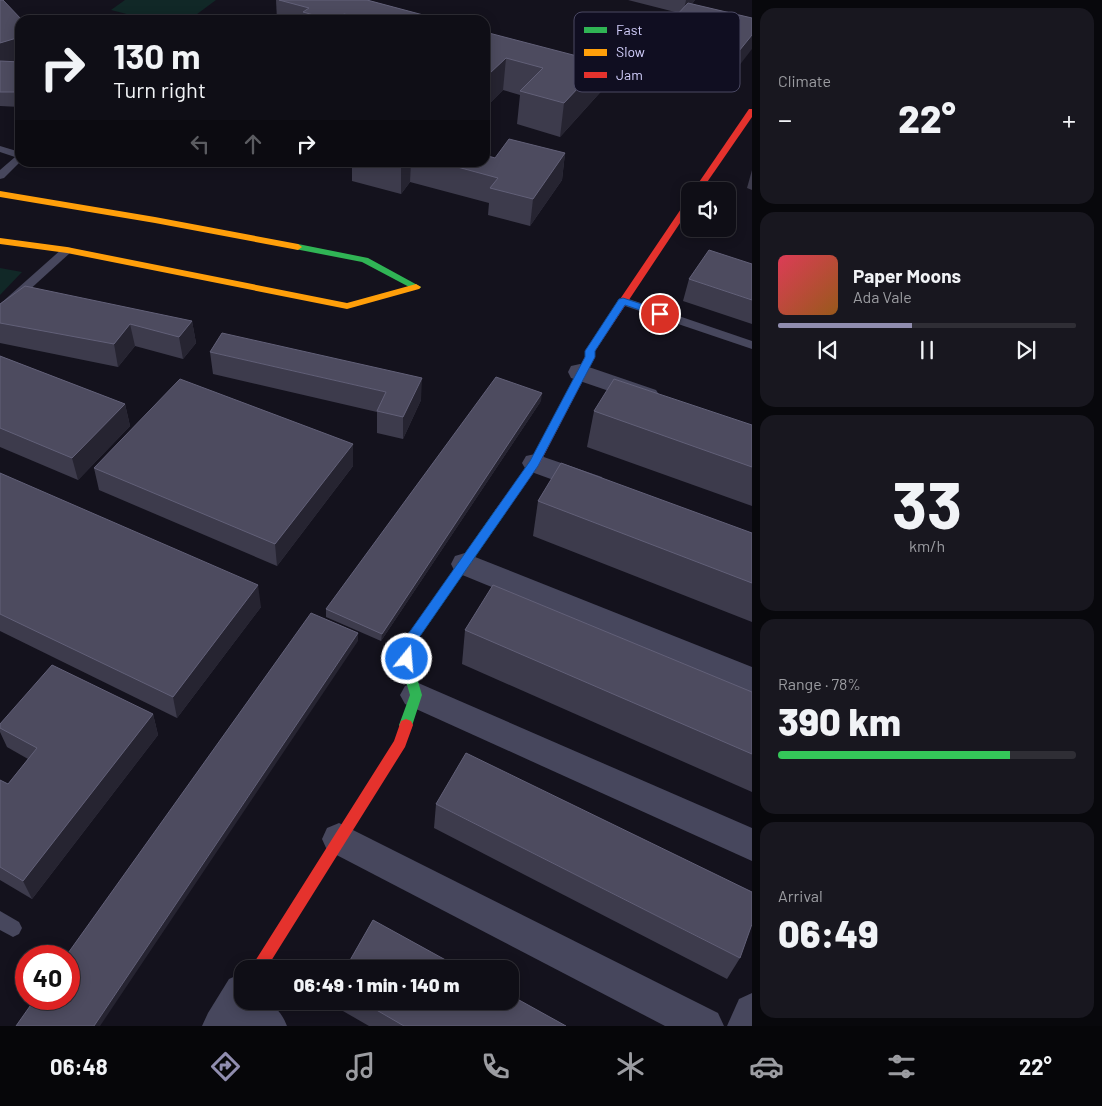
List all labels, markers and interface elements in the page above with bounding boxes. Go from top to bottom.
legend [574,12,740,92]
text: Fast [616,21,642,38]
text: 130 m [113,34,200,76]
icon: right [30,35,95,100]
text: Slow [616,43,645,60]
text: Jam [616,66,643,83]
text: Climate [778,71,831,90]
text: Turn right [113,76,206,102]
text: 22° [898,95,956,141]
text: − [778,102,792,136]
text: + [1062,102,1076,136]
icon: left [186,130,214,158]
icon: ahead [239,130,267,158]
icon: right [292,130,320,158]
map controls [681,182,736,237]
button: sound [681,182,736,237]
text: Paper Moons [853,264,961,287]
text: Ada Vale [853,287,912,306]
pin [639,293,681,335]
icon: arrive [646,300,674,328]
icon: previous [814,336,842,364]
icon: pause [913,336,941,364]
icon: next [1012,336,1040,364]
text: 33 [892,464,962,542]
text: km/h [909,536,945,555]
position arrow [380,632,432,684]
text: Range · 78% [778,674,861,693]
text: 390 km [778,698,901,744]
text: Arrival [778,886,823,905]
text: 06:49 [778,910,879,956]
speed limit sign: 40 [15,945,80,1010]
text: 06:49 · 1 min · 140 m [294,973,459,996]
icon: directions [208,1049,243,1084]
icon: music [343,1049,378,1084]
icon: phone [478,1049,513,1084]
icon: climate [613,1049,648,1084]
icon: car [749,1049,784,1084]
icon: filters [884,1049,919,1084]
text: 06:48 [50,1053,108,1079]
text: 22° [1019,1053,1052,1079]

